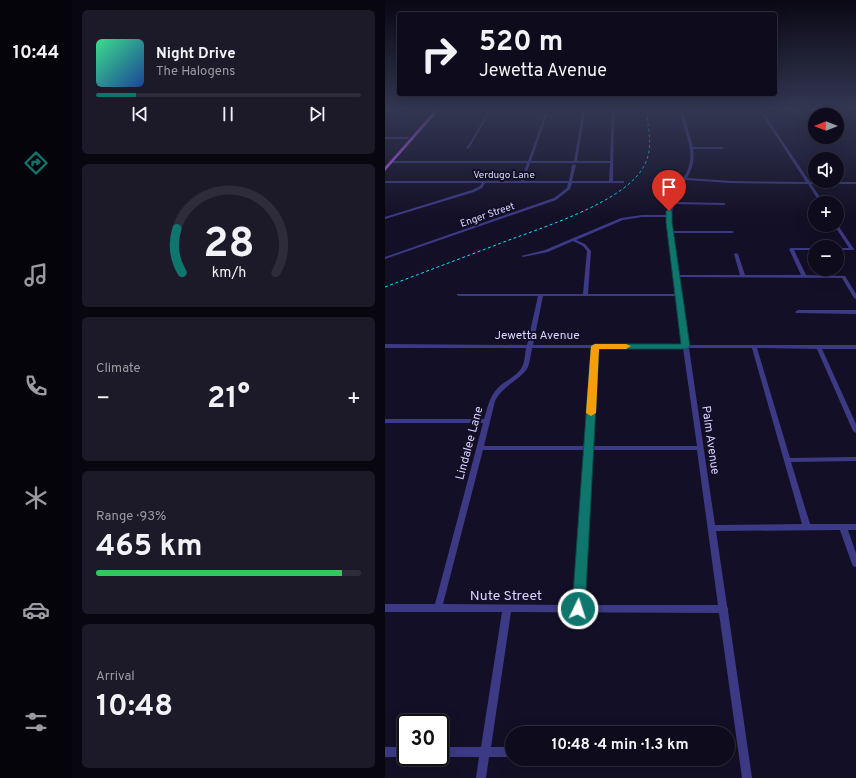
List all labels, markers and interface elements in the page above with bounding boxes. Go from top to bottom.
text: 520 m [479,25,563,61]
icon: right [413,28,465,80]
text: 10:44 [13,42,59,65]
text: Night Drive [156,45,236,64]
text: Jewetta Avenue [479,60,607,83]
text: The Halogens [156,64,235,80]
icon: previous [129,103,151,125]
icon: pause [217,103,239,125]
icon: next [306,103,328,125]
north arrow [808,108,844,144]
map controls [808,108,844,276]
icon: directions [22,149,50,177]
button: sound [808,152,844,188]
street label: Verdugo Lane [473,169,535,182]
pin [652,170,686,211]
icon: arrive [658,176,680,198]
button: + [808,196,844,232]
street label: Enger Street [459,200,517,231]
text: 28 [203,219,254,272]
button: − [808,240,844,276]
icon: music [22,261,50,289]
text: km/h [211,264,246,282]
street label: Jewetta Avenue [494,328,580,344]
text: Climate [96,361,141,377]
icon: phone [22,372,50,400]
text: 21° [207,381,250,418]
text: − [96,386,110,413]
text: + [347,386,361,413]
street label: Lindalee Lane [452,405,487,482]
street label: Palm Avenue [697,405,723,476]
icon: climate [22,484,50,512]
text: Range · 93% [96,509,166,525]
text: 465 km [96,529,203,566]
street label: Nute Street [470,588,542,605]
position arrow [557,588,599,630]
icon: car [22,596,50,624]
text: Arrival [96,669,135,685]
text: 10:48 [96,689,173,726]
icon: filters [22,708,50,736]
speed limit sign: 30 [397,714,449,766]
text: 10:48 · 4 min · 1.3 km [551,736,689,755]

